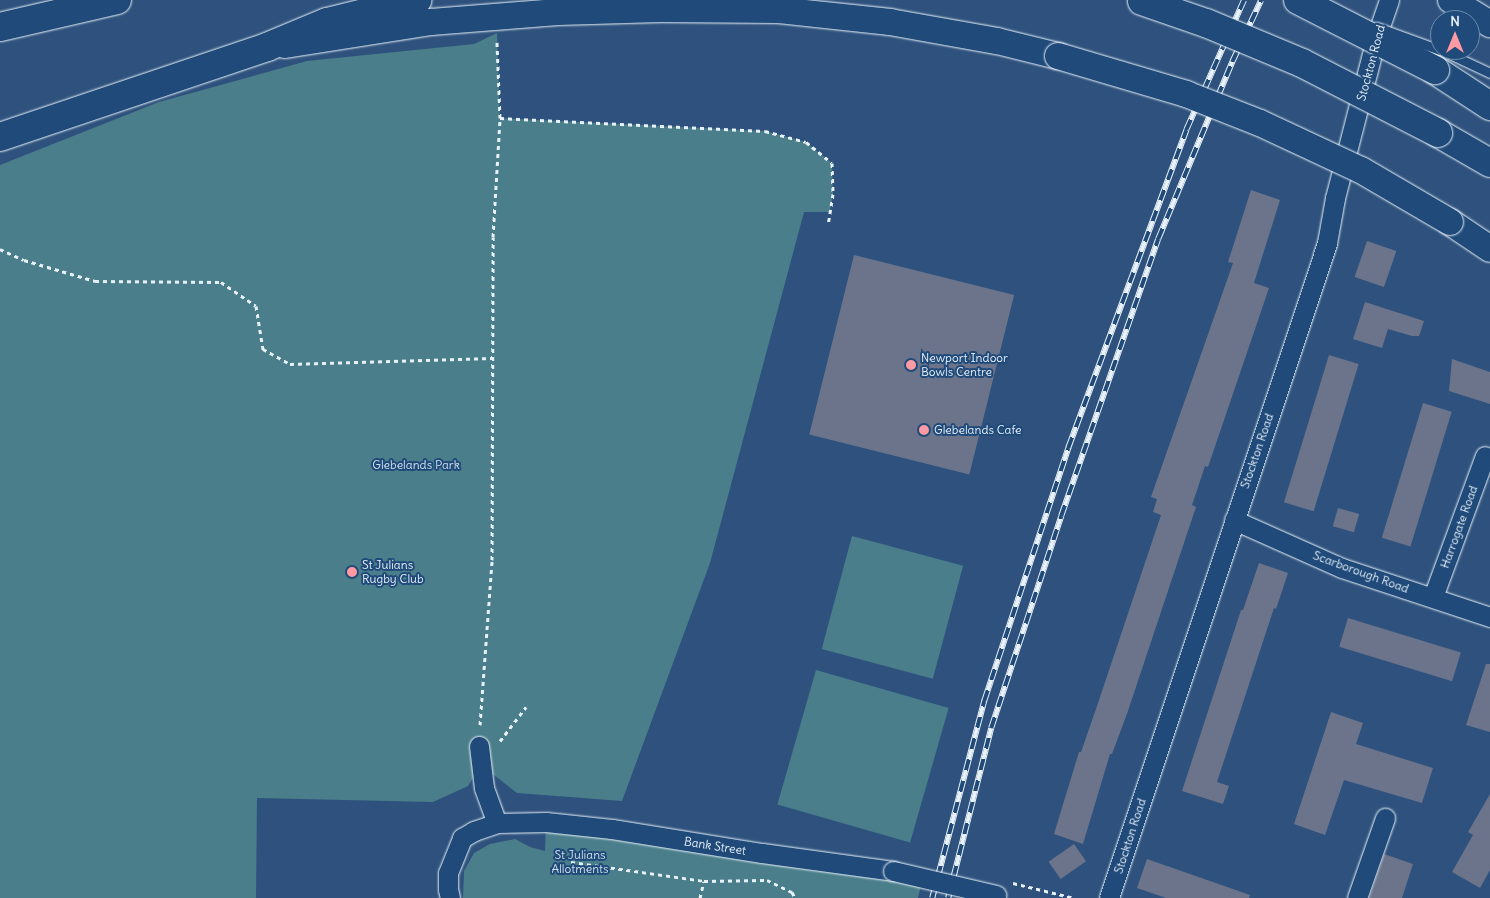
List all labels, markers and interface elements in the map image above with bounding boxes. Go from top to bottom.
north arrow [1430,10,1480,60]
text: N [1450,12,1460,30]
street label: Stockton Road [1354,23,1388,103]
place label: Newport Indoor Bowls Centre [921,351,1008,379]
marker: Newport Indoor Bowls Centre [905,359,917,371]
street label: Stockton Road [1237,412,1277,490]
place label: Glebelands Cafe [934,423,1022,437]
marker: Glebelands Cafe [918,424,930,436]
park label: Glebelands Park [372,458,460,472]
street label: Harrogate Road [1437,484,1481,570]
street label: Scarborough Road [1311,548,1411,596]
place label: St Julians Rugby Club [362,558,424,586]
marker: St Julians Rugby Club [346,566,358,578]
street label: Stockton Road [1111,797,1149,875]
street label: Bank Street [683,834,747,858]
park label: St Julians Allotments [551,848,609,876]

